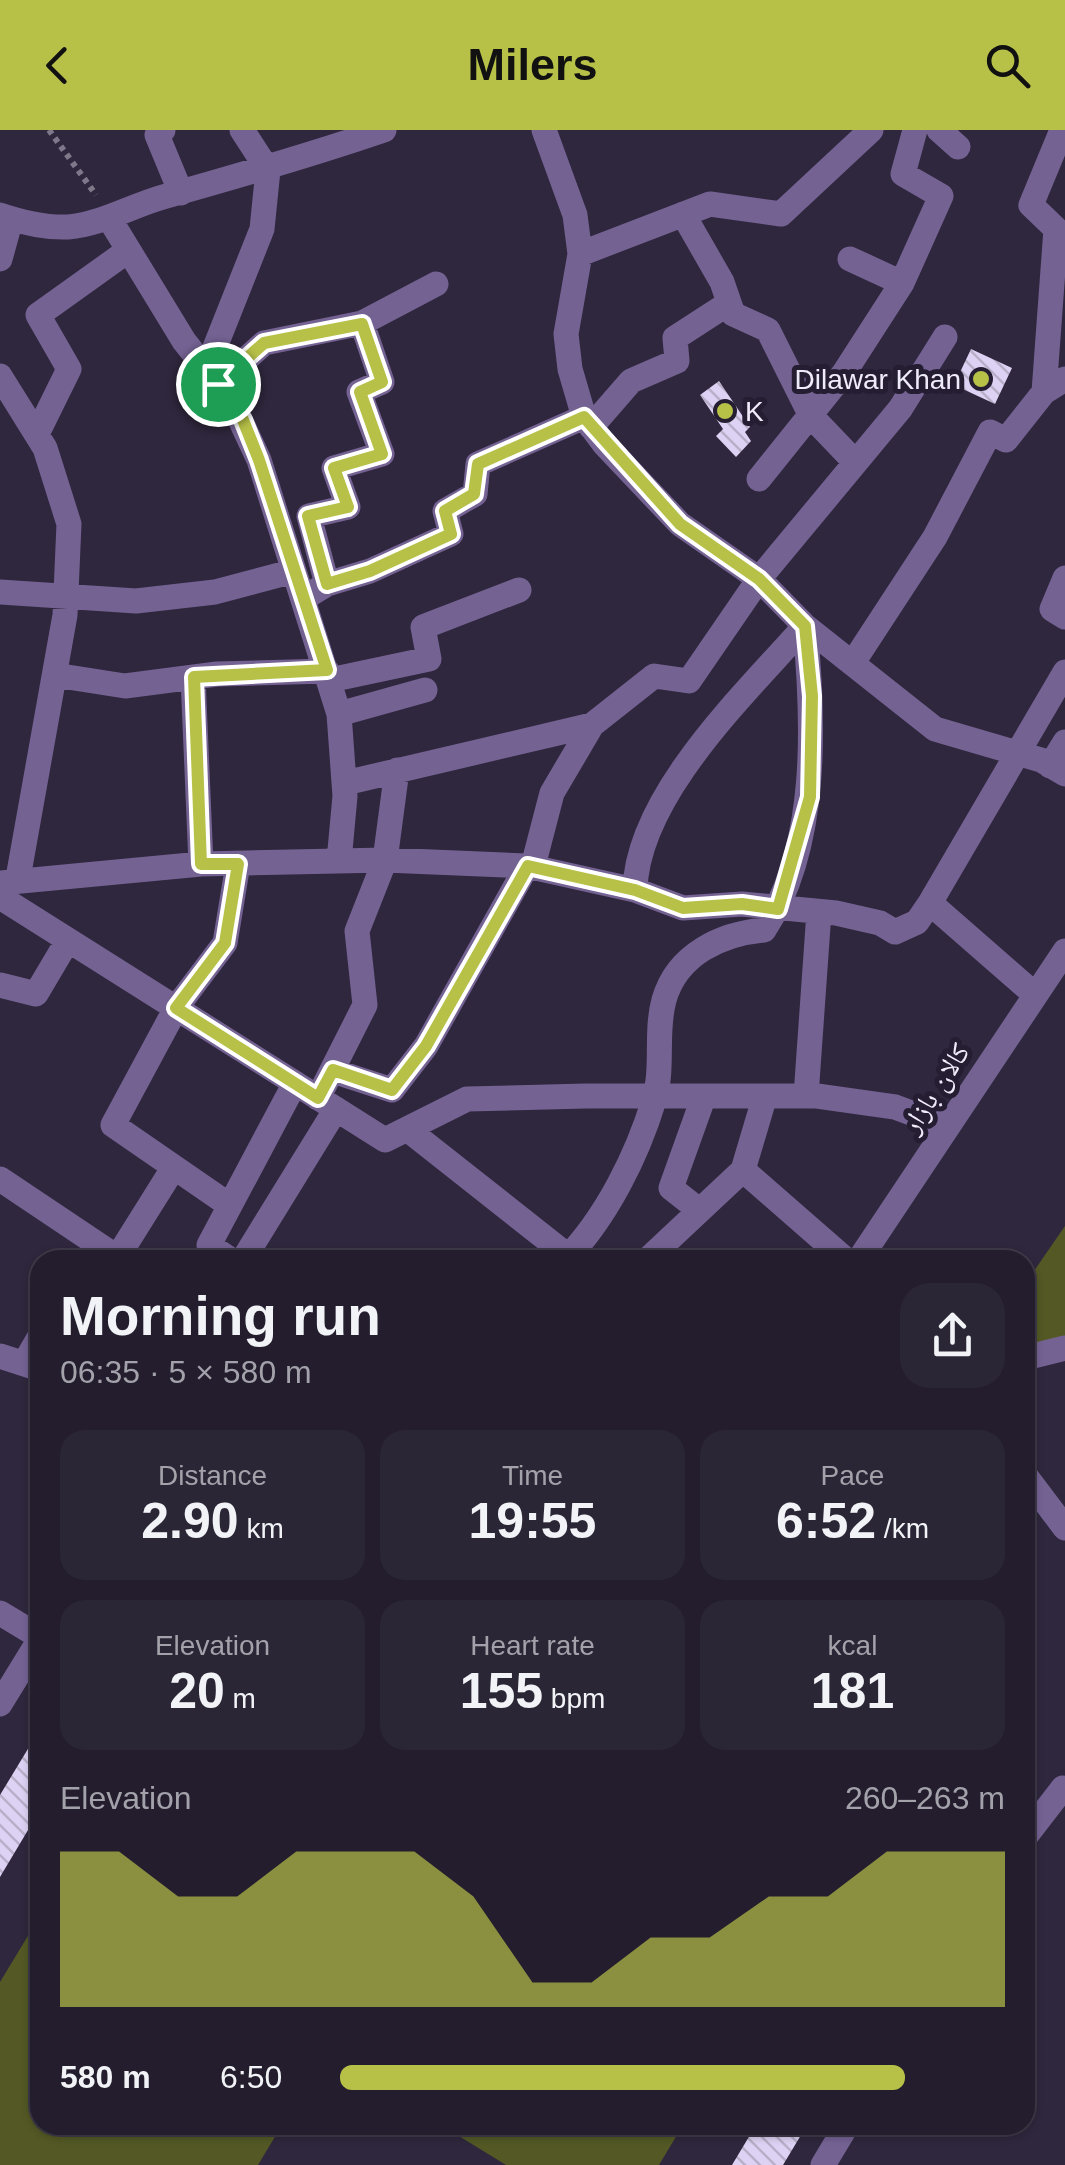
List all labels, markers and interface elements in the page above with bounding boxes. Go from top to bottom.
icon: back [30,38,85,93]
icon: search [980,38,1035,93]
text: Milers [467,39,598,90]
pin [176,342,261,427]
icon: arrive [191,357,246,412]
place label: Dilawar Khan [794,364,961,395]
marker: Dilawar Khan [970,368,992,390]
place label: K [745,396,764,427]
marker: K [714,400,736,422]
street label: کالان بازار [895,1037,977,1140]
button: share [900,1283,1005,1388]
text: Morning run [60,1285,381,1347]
text: 06:35 · 5 × 580 m [60,1354,312,1390]
text: Distance [158,1460,267,1491]
text: Time [502,1460,563,1491]
text: Pace [821,1460,884,1491]
text: 2.90 [141,1493,239,1549]
text: 19:55 [469,1493,596,1549]
text: 6:52 [776,1493,876,1549]
text: km [239,1513,284,1544]
text: /km [876,1513,929,1544]
text: Elevation [155,1630,270,1661]
text: Heart rate [470,1630,595,1661]
text: kcal [828,1630,877,1661]
text: 20 [169,1663,225,1719]
text: 155 [460,1663,543,1719]
text: 181 [811,1663,894,1719]
text: m [225,1683,256,1714]
text: bpm [543,1683,605,1714]
text: Elevation [60,1780,192,1816]
text: 260–263 m [845,1780,1005,1816]
text: 580 m [60,2059,151,2095]
text: 6:50 [220,2059,282,2095]

